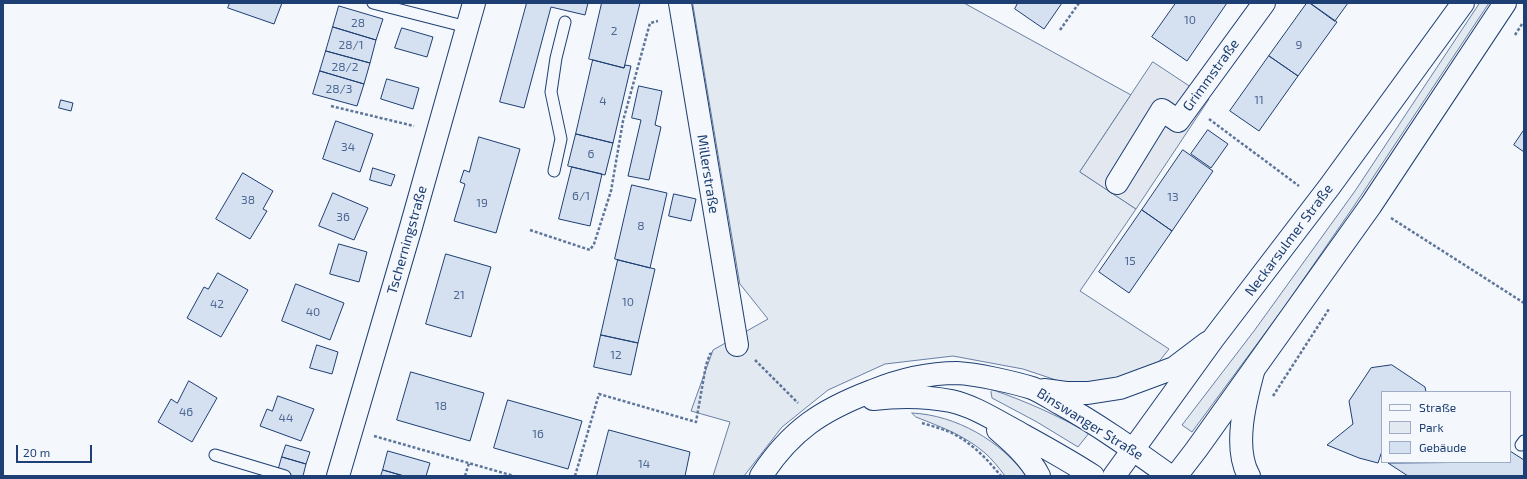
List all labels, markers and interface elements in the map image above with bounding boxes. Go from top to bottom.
house number: 10 [1184,13,1196,27]
house number: 28 [351,16,365,30]
house number: 2 [611,24,617,38]
street label: Grimmstraße [1179,36,1243,114]
house number: 28/1 [338,38,364,52]
house number: 9 [1296,38,1302,52]
house number: 28/2 [332,60,358,74]
house number: 28/3 [326,82,352,96]
house number: 11 [1254,93,1264,107]
house number: 4 [599,94,607,108]
street label: Millerstraße [693,133,723,215]
house number: 34 [341,140,355,154]
house number: 6 [588,147,594,161]
street label: Neckarsulmer Straße [1241,181,1337,299]
street label: Tscherningstraße [383,184,431,296]
house number: 6/1 [572,189,590,203]
house number: 13 [1167,190,1179,204]
house number: 38 [241,193,255,207]
house number: 19 [476,196,488,210]
house number: 36 [336,210,350,224]
house number: 8 [637,219,645,233]
house number: 15 [1124,254,1136,268]
house number: 21 [453,288,465,302]
house number: 10 [622,295,634,309]
house number: 42 [210,297,224,311]
house number: 40 [306,305,320,319]
house number: 12 [610,348,622,362]
street label: Binswanger Straße [1034,385,1146,463]
legend [1381,391,1511,463]
house number: 18 [435,399,447,413]
text: Straße [1419,400,1456,414]
house number: 46 [179,405,193,419]
house number: 44 [279,411,293,425]
text: Park [1419,420,1444,434]
house number: 16 [532,427,544,441]
scale bar [18,437,94,463]
text: Gebäude [1419,440,1467,454]
text: 20 m [23,445,50,459]
house number: 14 [638,457,650,471]

